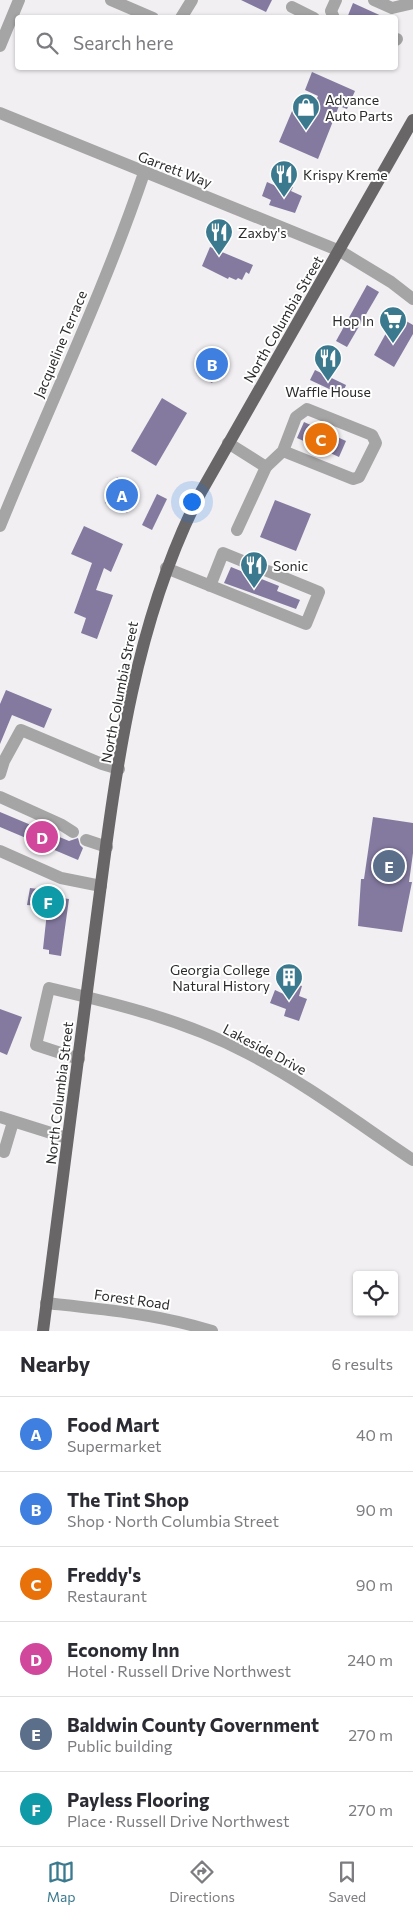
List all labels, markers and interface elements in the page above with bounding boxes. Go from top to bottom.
search box [15,15,398,70]
icon: search [33,29,61,57]
text: Search here [73,31,173,54]
place label: Advance Auto Parts [325,91,393,124]
shop icon: Advance Auto Parts [291,92,321,131]
street label: Garrett Way [136,147,214,191]
restaurant icon: Krispy Kreme [269,159,299,198]
place label: Krispy Kreme [303,166,388,183]
restaurant icon: Zaxby's [204,217,234,256]
place label: Zaxby's [238,224,287,241]
street label: North Columbia Street [240,252,326,386]
street label: Jacqueline Terrace [30,288,90,400]
supermarket icon: Hop In [378,305,408,344]
place label: Hop In [332,312,374,329]
restaurant icon: Waffle House [313,343,343,382]
pin: B [196,345,228,383]
place label: Waffle House [285,383,371,400]
pin: C [305,420,337,458]
pin: A [106,476,138,514]
your location [179,489,205,515]
restaurant icon: Sonic [239,550,269,589]
place label: Sonic [273,557,308,574]
street label: North Columbia Street [97,619,141,764]
pin: D [26,818,58,856]
pin: E [373,847,405,885]
pin: F [32,883,64,921]
place label: Georgia College Natural History [170,961,270,994]
building icon: Georgia College Natural History [274,962,304,1001]
street label: North Columbia Street [42,1020,76,1165]
street label: Lakeside Drive [220,1020,310,1078]
map controls [353,1271,398,1316]
button: locate [353,1271,398,1316]
street label: Forest Road [93,1285,171,1313]
text: Nearby [20,1351,90,1376]
text: 6 results [332,1354,393,1373]
text: Food Mart [67,1413,159,1436]
text: A [30,1425,42,1444]
text: 40 m [356,1425,393,1444]
text: Supermarket [67,1436,162,1455]
text: The Tint Shop [67,1488,189,1511]
text: B [31,1500,41,1519]
text: 90 m [356,1500,393,1519]
text: Shop · North Columbia Street [67,1511,279,1530]
text: Freddy's [67,1563,141,1586]
text: C [31,1575,41,1594]
text: 90 m [356,1575,393,1594]
text: Restaurant [67,1586,147,1605]
text: Economy Inn [67,1638,180,1661]
text: D [30,1650,42,1669]
text: 240 m [347,1650,393,1669]
text: Hotel · Russell Drive Northwest [67,1661,291,1680]
text: Baldwin County Government [67,1713,319,1736]
text: E [31,1725,41,1744]
text: 270 m [348,1725,393,1744]
text: Public building [67,1736,172,1755]
text: Payless Flooring [67,1788,209,1811]
text: F [31,1800,41,1819]
text: 270 m [348,1800,393,1819]
text: Place · Russell Drive Northwest [67,1811,290,1830]
tab: Map [47,1858,76,1905]
tab: Directions [169,1858,235,1905]
tab: Saved [328,1858,366,1905]

